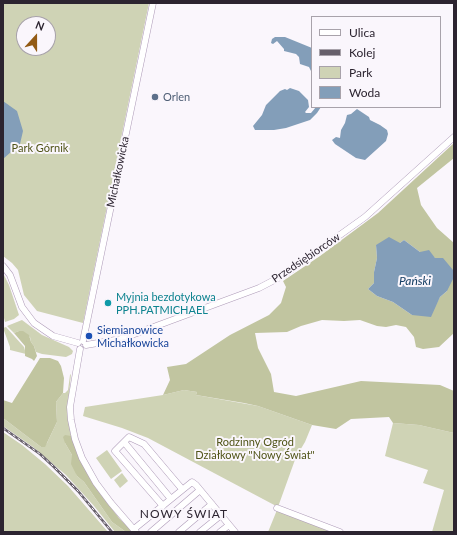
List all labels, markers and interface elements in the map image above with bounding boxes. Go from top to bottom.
north arrow [16,16,56,56]
legend [311,16,441,108]
text: N [34,18,46,33]
text: Ulica [349,25,375,40]
text: Kolej [349,45,375,60]
text: Park [349,65,372,80]
text: Woda [349,85,380,100]
place label: Orlen [163,90,190,104]
marker: Orlen [150,92,160,102]
street label: Michałkowicka [104,135,132,209]
park label: Park Górnik [12,141,68,155]
street label: Przedsiębiorców [269,230,343,286]
water label: Pański [399,274,431,288]
place label: Myjnia bezdotykowa PPH.PATMICHAEL [116,290,216,316]
marker: Myjnia bezdotykowa PPH.PATMICHAEL [103,298,113,308]
place label: Siemianowice Michałkowicka [97,323,169,349]
marker: Siemianowice Michałkowicka [84,331,94,341]
park label: Rodzinny Ogród Działkowy "Nowy Świat" [195,435,315,461]
district label: NOWY ŚWIAT [140,507,228,521]

